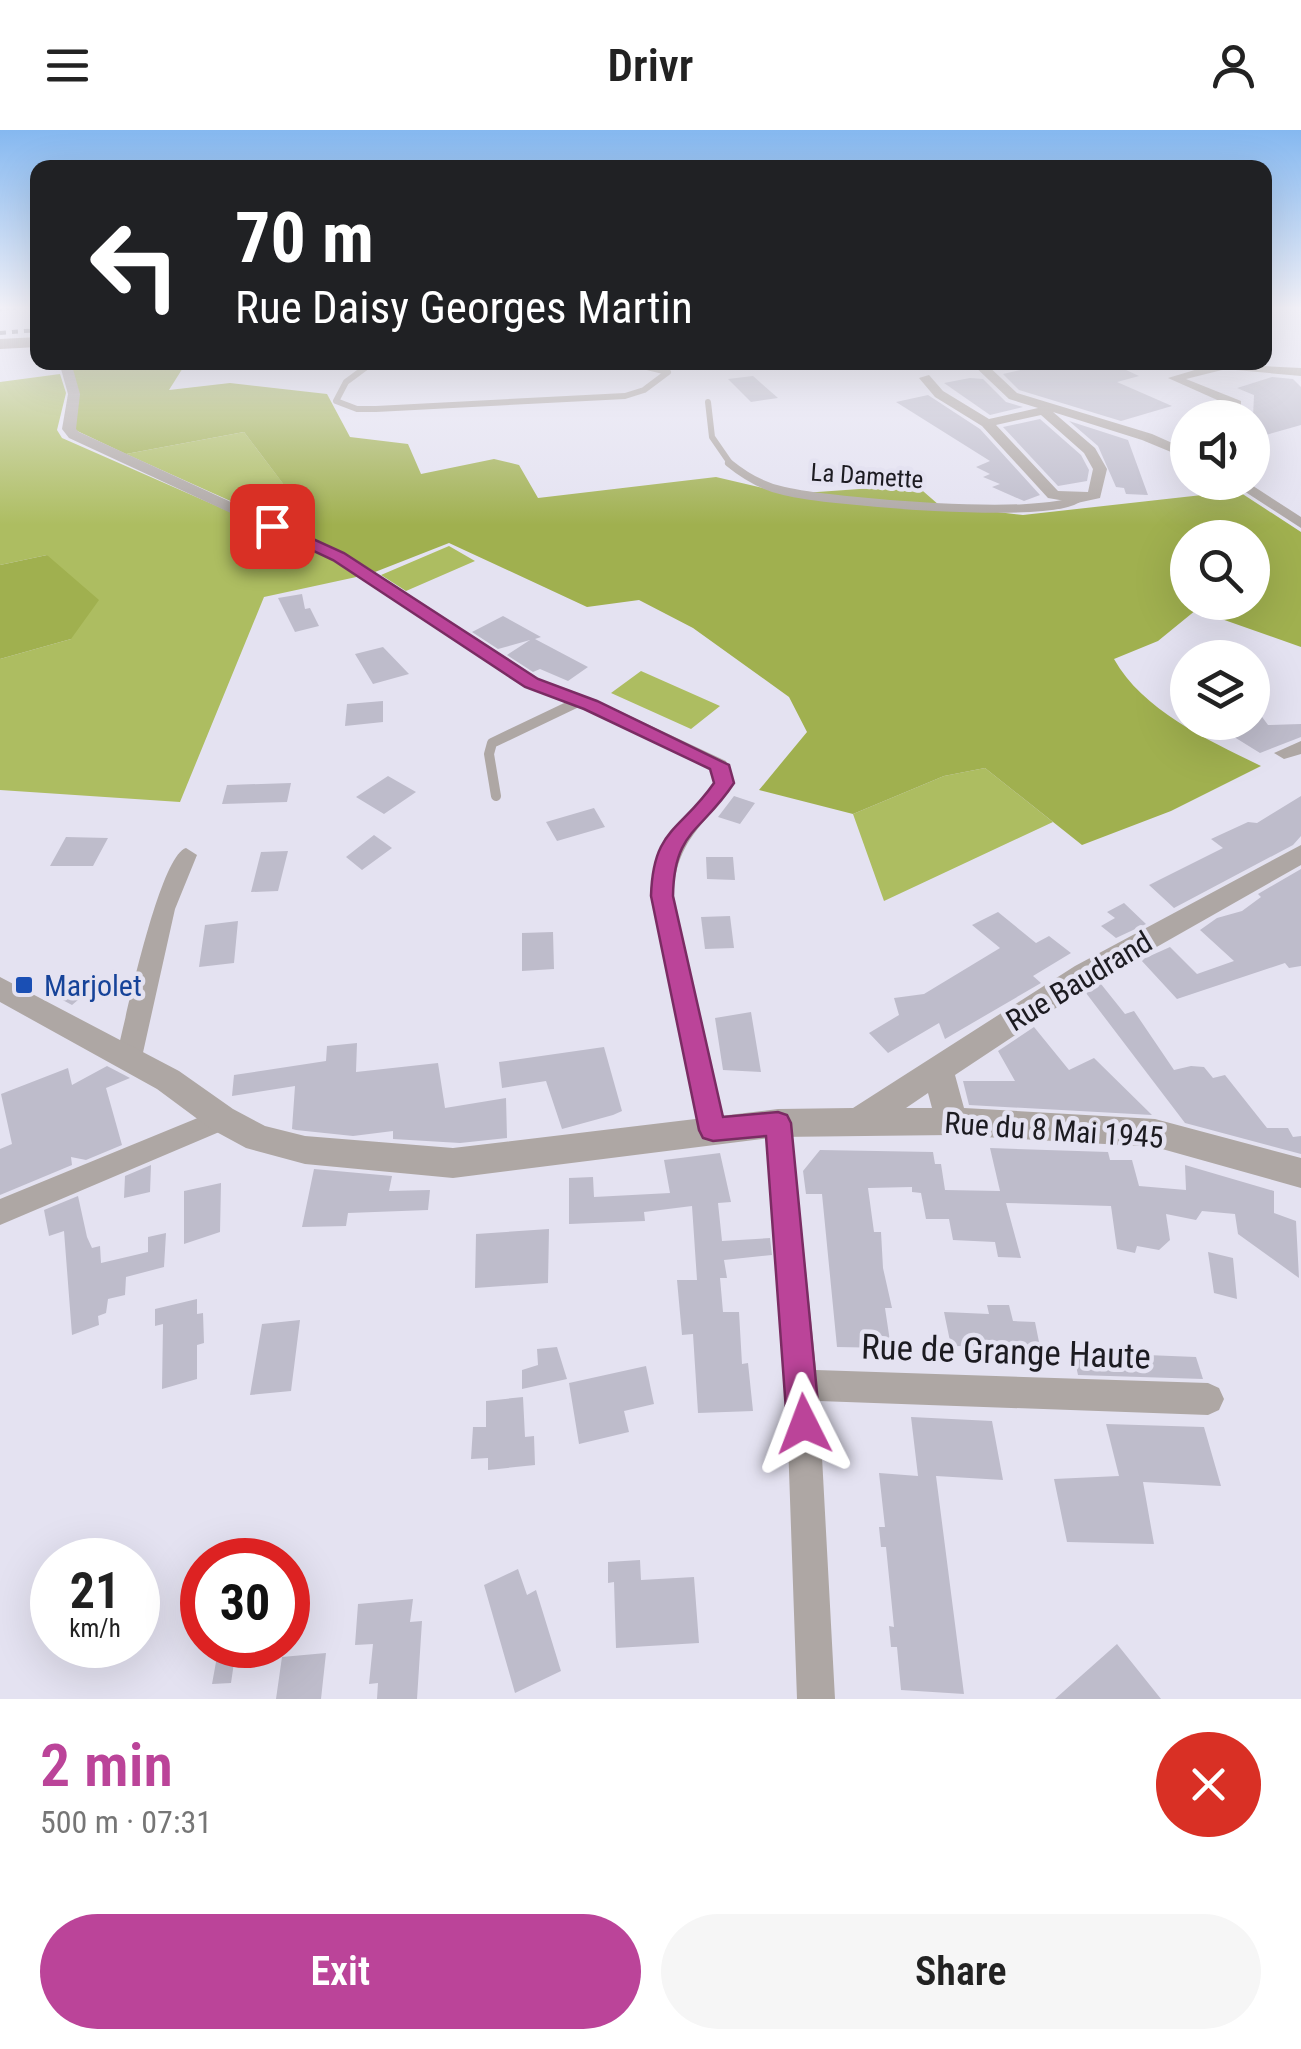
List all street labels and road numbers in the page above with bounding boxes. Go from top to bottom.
street label: La Damette [810,458,924,494]
street label: Rue Baudrand [1000,924,1158,1038]
street label: Rue du 8 Mai 1945 [943,1105,1165,1155]
street label: Rue de Grange Haute [860,1326,1152,1378]

